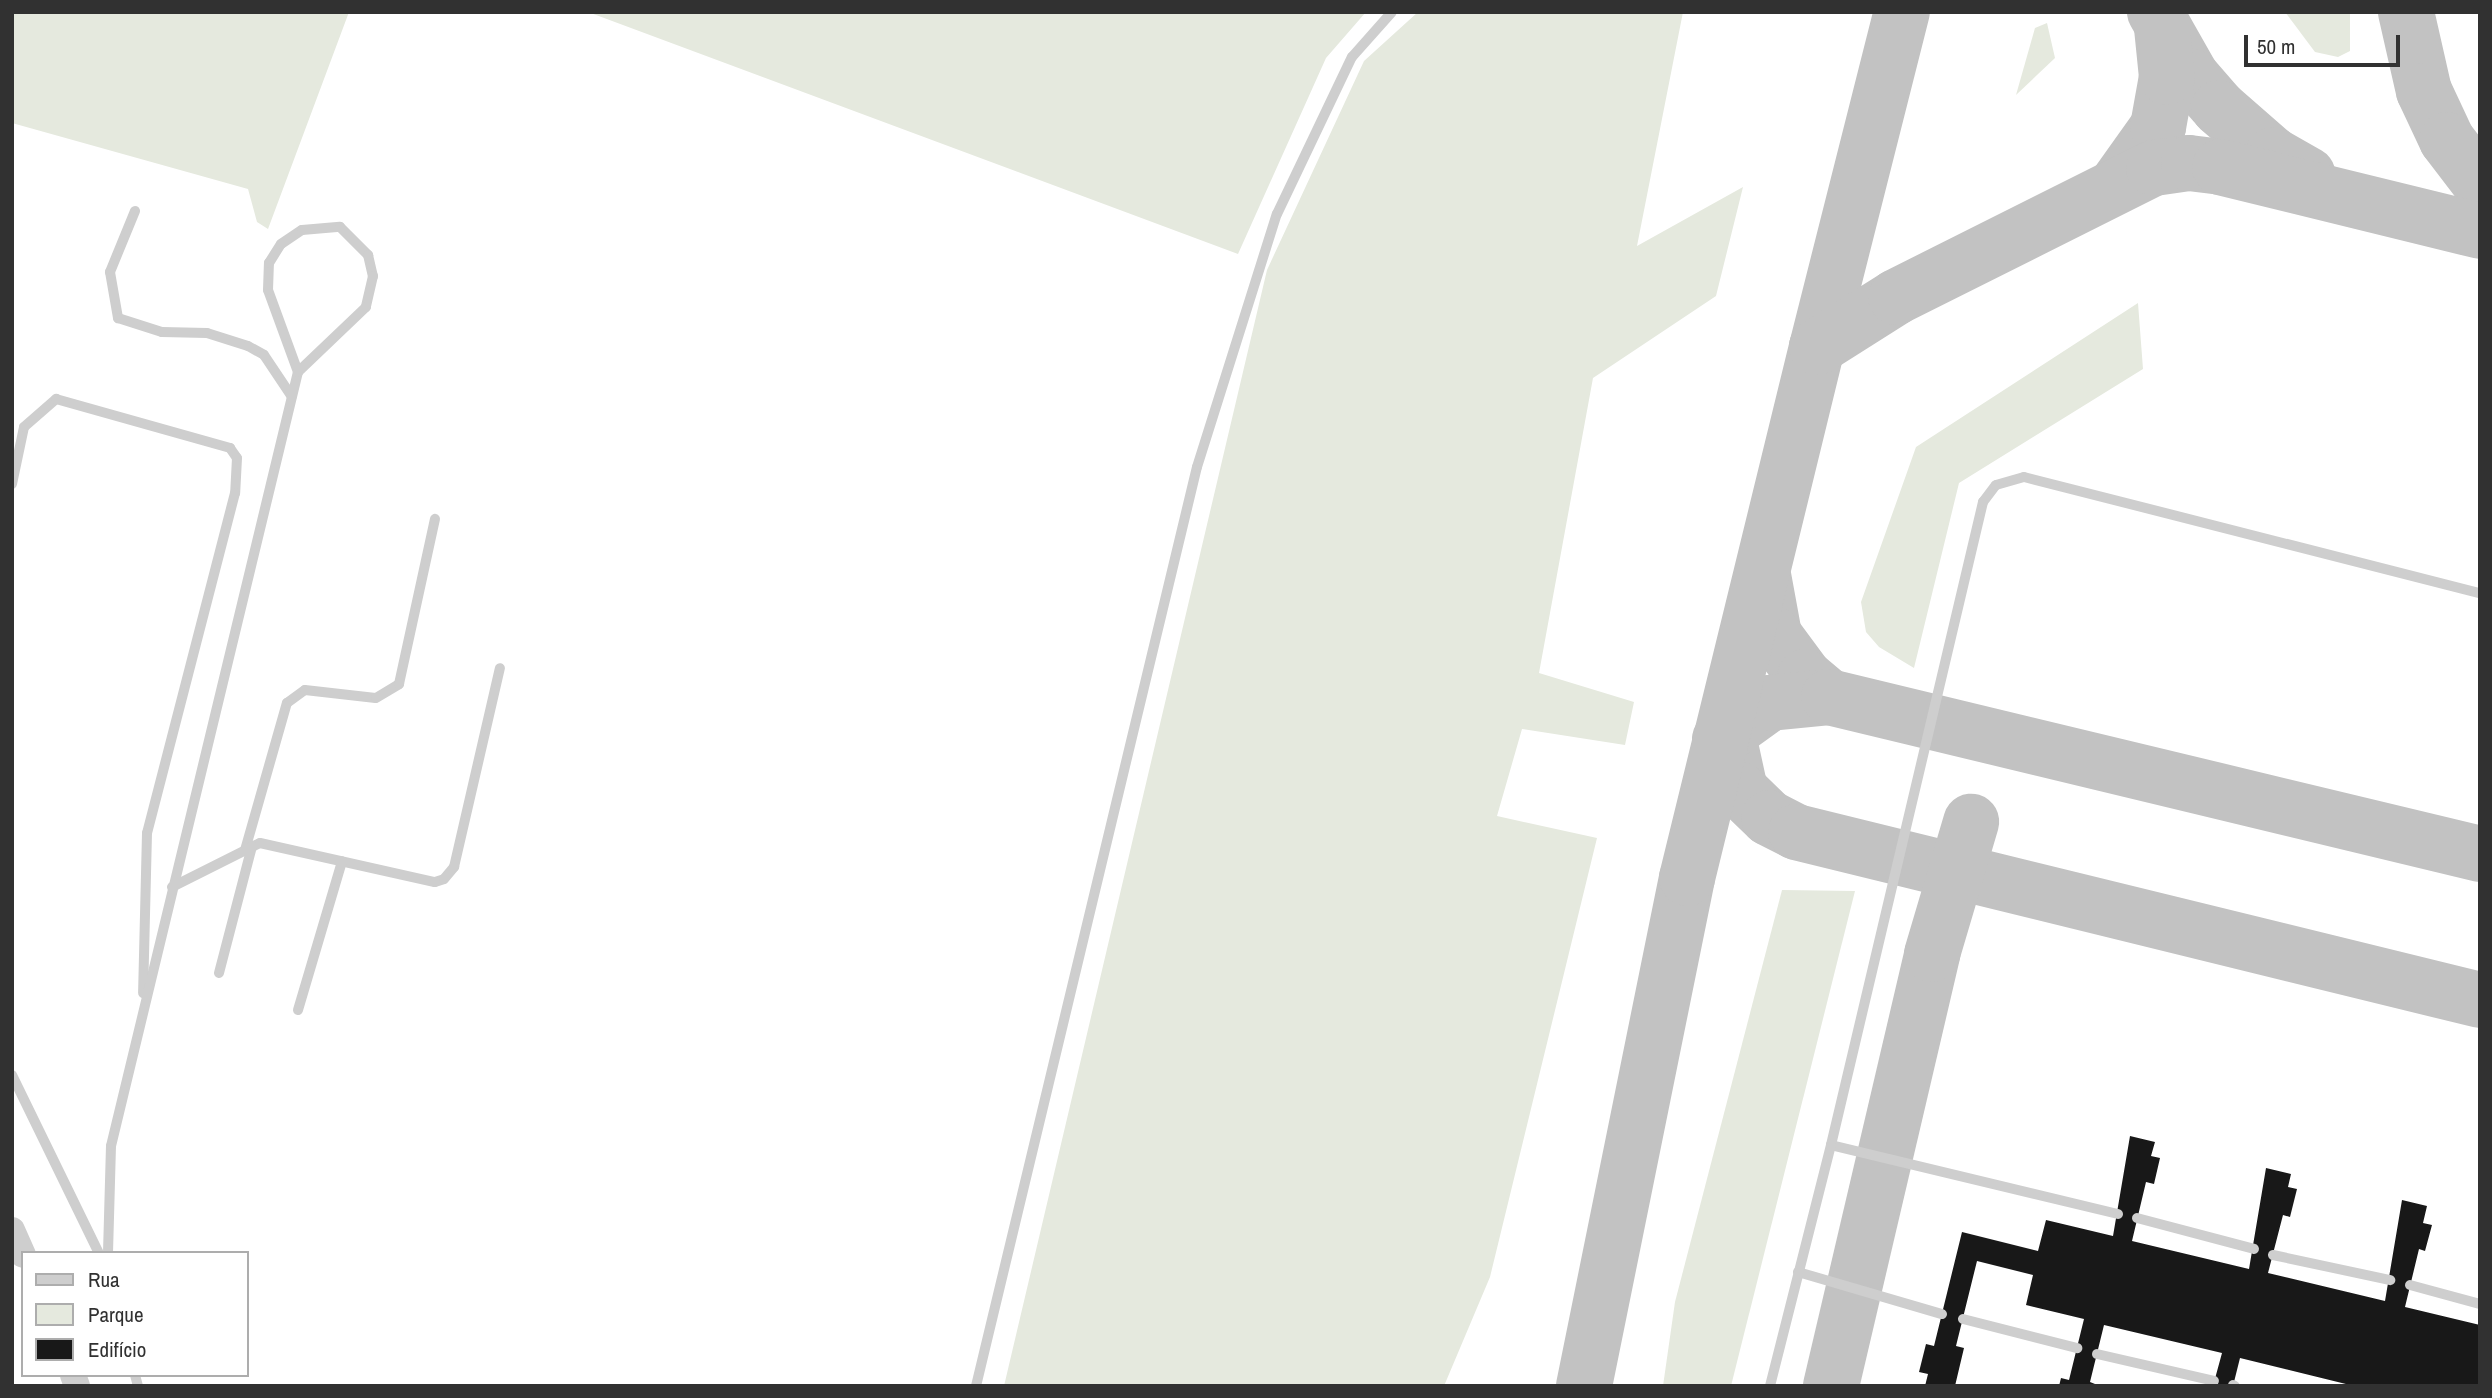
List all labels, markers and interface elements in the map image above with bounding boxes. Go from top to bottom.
scale bar [2247,21,2403,65]
text: 50 m [2257,32,2295,61]
legend [21,1251,248,1377]
text: Rua [88,1265,120,1294]
text: Parque [88,1300,144,1329]
text: Edifício [88,1335,146,1364]

